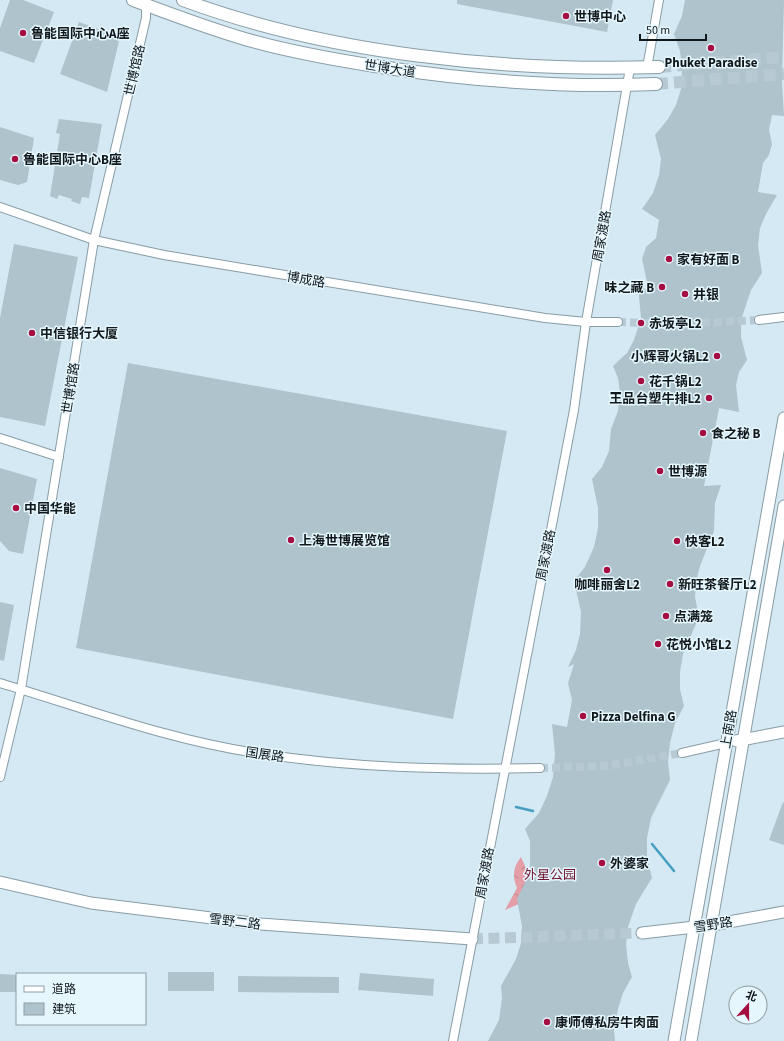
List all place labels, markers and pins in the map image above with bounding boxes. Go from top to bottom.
place label: 世博中心 [574,8,626,26]
marker: 世博中心 [561,11,571,21]
place label: 鲁能国际中心A座 [31,25,129,43]
marker: 鲁能国际中心A座 [18,28,28,38]
marker: Phuket Paradise [706,43,716,53]
place label: Phuket Paradise [665,54,758,72]
place label: 鲁能国际中心B座 [23,151,122,169]
marker: 鲁能国际中心B座 [10,154,20,164]
place label: 家有好面 B [677,251,740,269]
marker: 家有好面 B [664,254,674,264]
place label: 味之藏 B [605,279,654,297]
marker: 味之藏 B [657,282,667,292]
place label: 井银 [693,286,719,304]
marker: 井银 [680,289,690,299]
place label: 赤坂亭L2 [649,315,702,333]
marker: 赤坂亭L2 [636,318,646,328]
place label: 中信银行大厦 [40,325,118,343]
marker: 中信银行大厦 [27,328,37,338]
place label: 小辉哥火锅L2 [630,348,709,366]
marker: 小辉哥火锅L2 [712,351,722,361]
place label: 花千锅L2 [649,373,702,391]
marker: 花千锅L2 [636,376,646,386]
place label: 王品台塑牛排L2 [609,390,701,408]
marker: 王品台塑牛排L2 [704,393,714,403]
place label: 食之秘 B [711,425,761,443]
marker: 食之秘 B [698,428,708,438]
place label: 世博源 [668,463,707,481]
marker: 世博源 [655,466,665,476]
place label: 中国华能 [24,500,76,518]
marker: 中国华能 [11,503,21,513]
place label: 上海世博展览馆 [299,532,390,550]
place label: 快客L2 [685,533,725,551]
marker: 上海世博展览馆 [286,535,296,545]
marker: 快客L2 [672,536,682,546]
marker: 咖啡丽舍L2 [602,565,612,575]
place label: 咖啡丽舍L2 [574,576,640,594]
place label: 新旺茶餐厅L2 [678,576,757,594]
marker: 新旺茶餐厅L2 [665,579,675,589]
place label: 点满笼 [674,608,713,626]
marker: 点满笼 [661,611,671,621]
place label: 花悦小馆L2 [666,636,732,654]
marker: 花悦小馆L2 [653,639,663,649]
place label: Pizza Delfina G [591,708,675,726]
marker: Pizza Delfina G [578,711,588,721]
place label: 外婆家 [610,855,649,873]
marker: 外婆家 [597,858,607,868]
place label: 康师傅私房牛肉面 [555,1014,659,1032]
marker: 康师傅私房牛肉面 [542,1017,552,1027]

